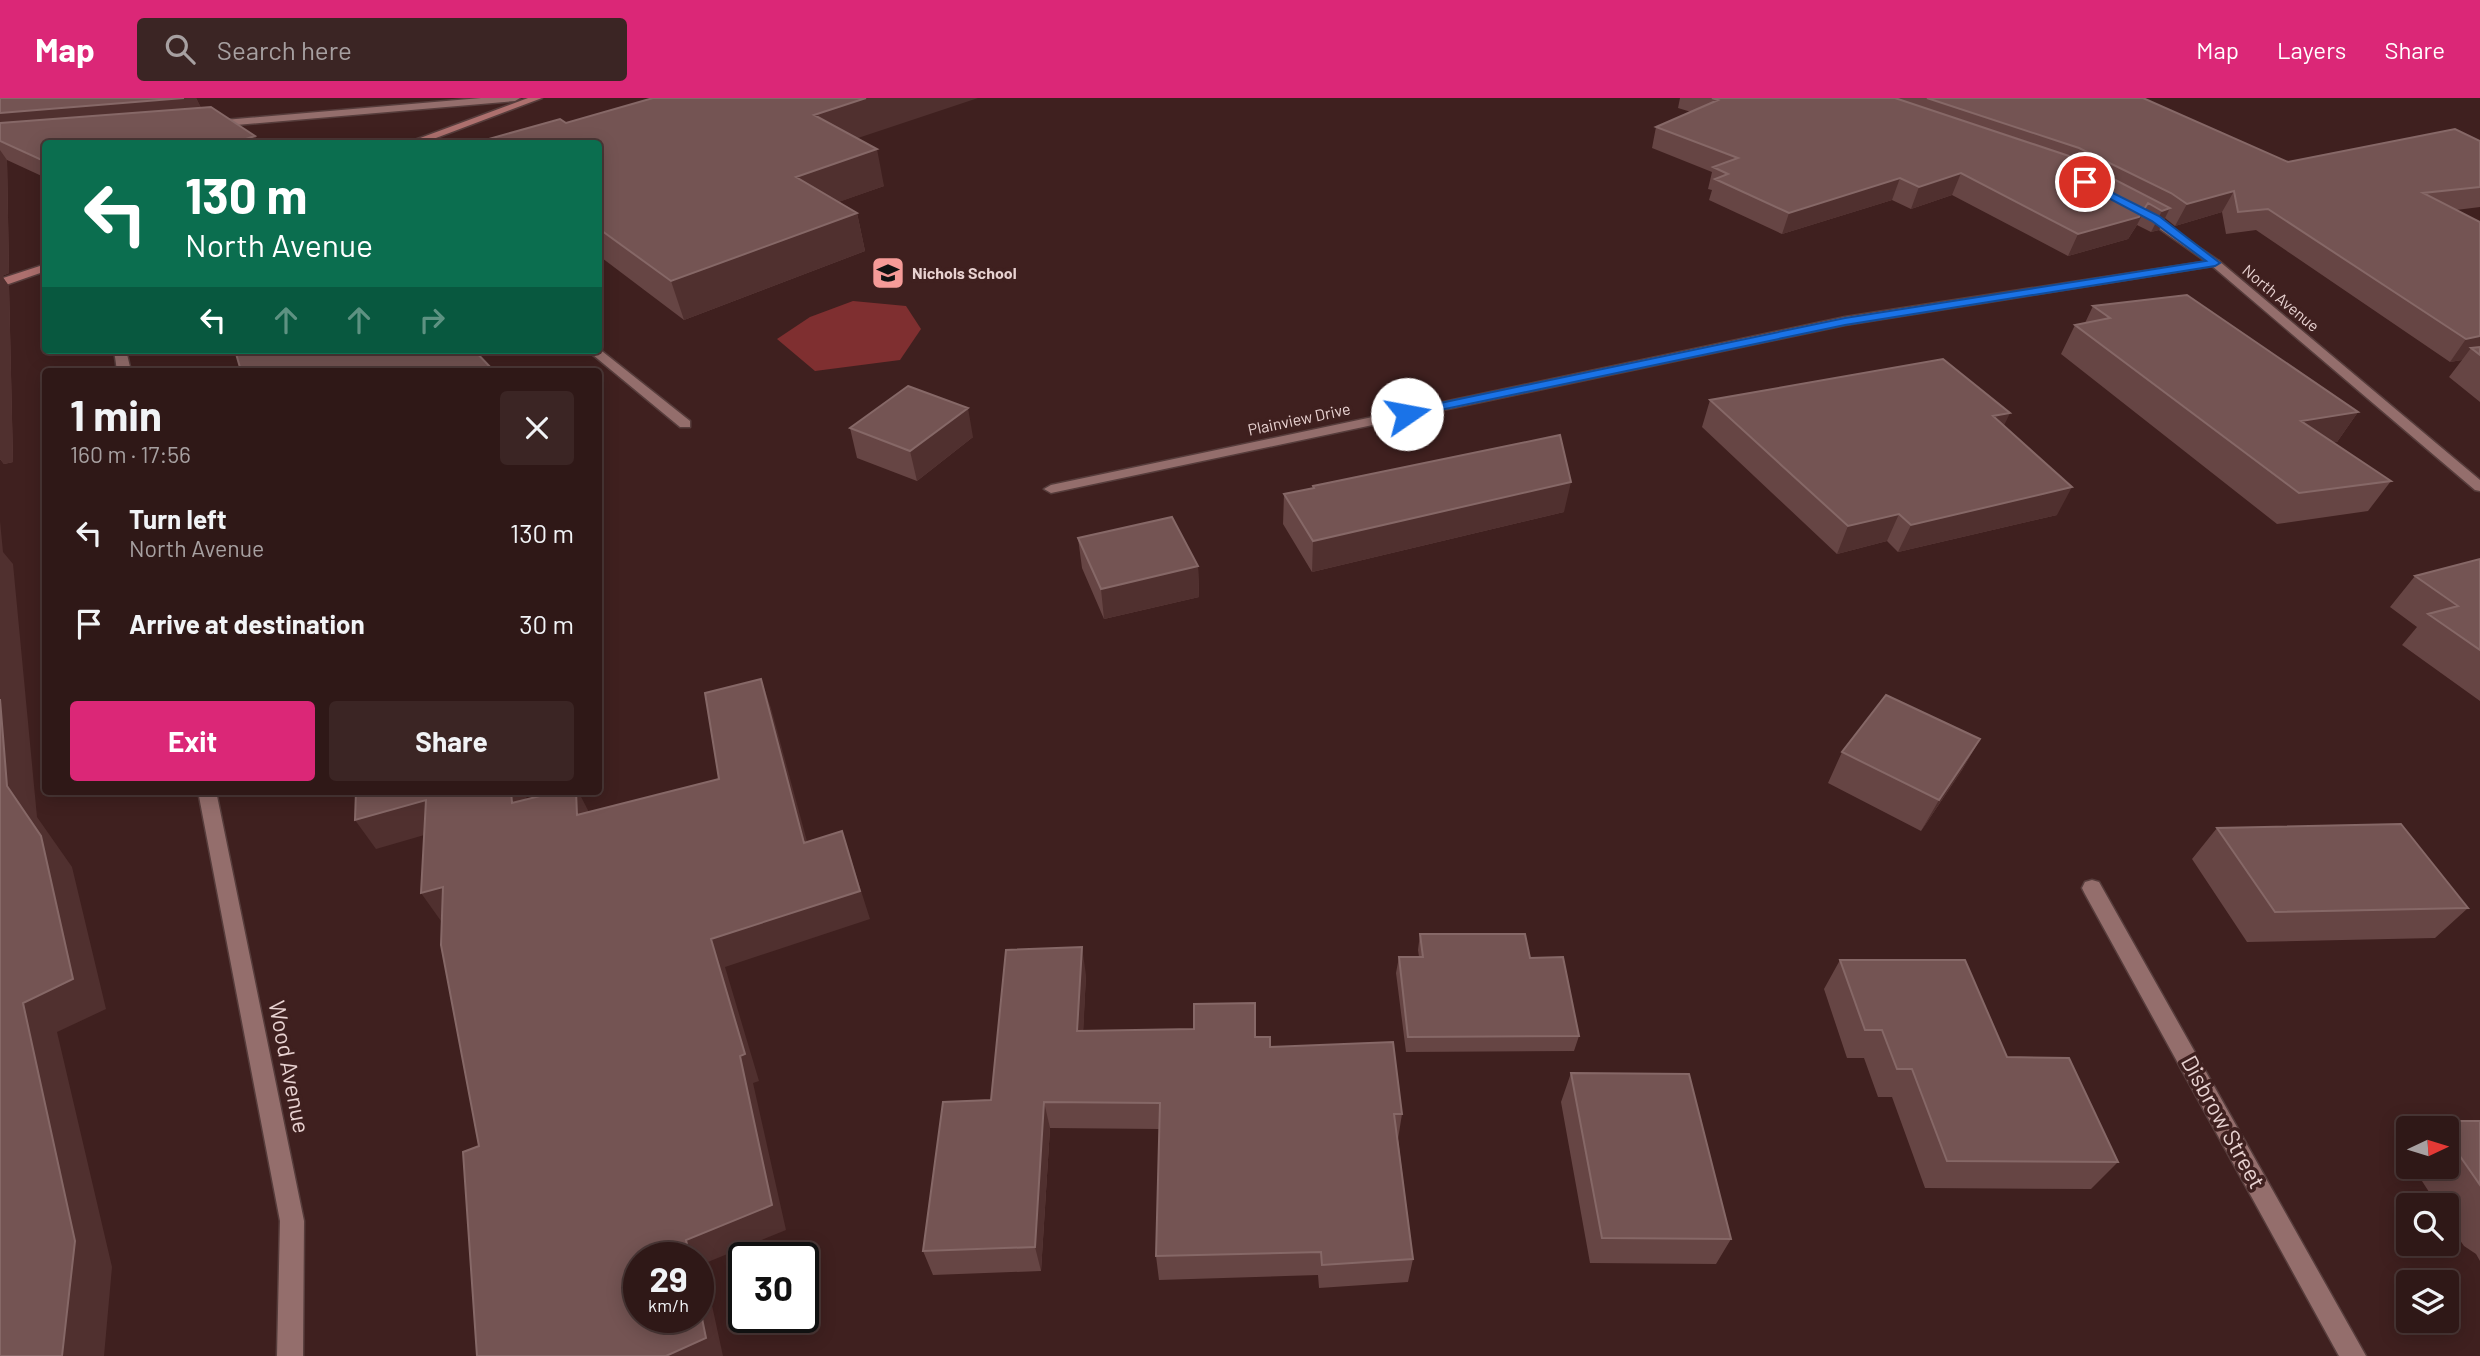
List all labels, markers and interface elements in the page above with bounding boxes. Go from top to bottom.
search box [137,18,627,81]
text: Map [35,29,95,69]
icon: search [161,30,199,68]
text: Search here [217,34,352,65]
text: Map [2196,35,2239,64]
text: Layers [2277,35,2346,64]
text: Share [2384,35,2445,64]
pin [2055,152,2115,212]
icon: arrive [2066,163,2104,201]
text: 130 m [185,165,307,224]
icon: left [70,168,161,259]
text: North Avenue [185,225,373,263]
school or university icon: Nichols School [869,254,907,292]
street label: North Avenue [2239,260,2323,335]
place label: Nichols School [912,263,1017,282]
icon: left [194,301,232,339]
icon: ahead [267,301,305,339]
icon: ahead [340,301,378,339]
icon: right [413,301,451,339]
position arrow [1370,377,1444,451]
text: 1 min [70,389,162,439]
button: close [500,391,574,465]
street label: Plainview Drive [1246,398,1352,439]
text: 160 m · 17:56 [70,440,191,468]
text: Turn left [129,503,227,534]
icon: left [70,514,108,552]
text: 130 m [510,517,574,548]
text: North Avenue [129,534,264,562]
icon: arrive [70,605,108,643]
text: Arrive at destination [129,608,365,639]
text: 30 m [519,608,574,639]
button: Exit [70,701,315,781]
button: Share [329,701,574,781]
street label: Wood Avenue [263,998,317,1135]
street label: Disbrow Street [2176,1050,2272,1193]
north arrow [2396,1116,2459,1180]
map controls [2396,1116,2459,1333]
button: search [2396,1193,2459,1256]
speed limit sign: 30 [728,1242,819,1333]
text: 29 [649,1257,688,1299]
button: layers [2396,1270,2459,1333]
text: km/h [648,1294,689,1316]

